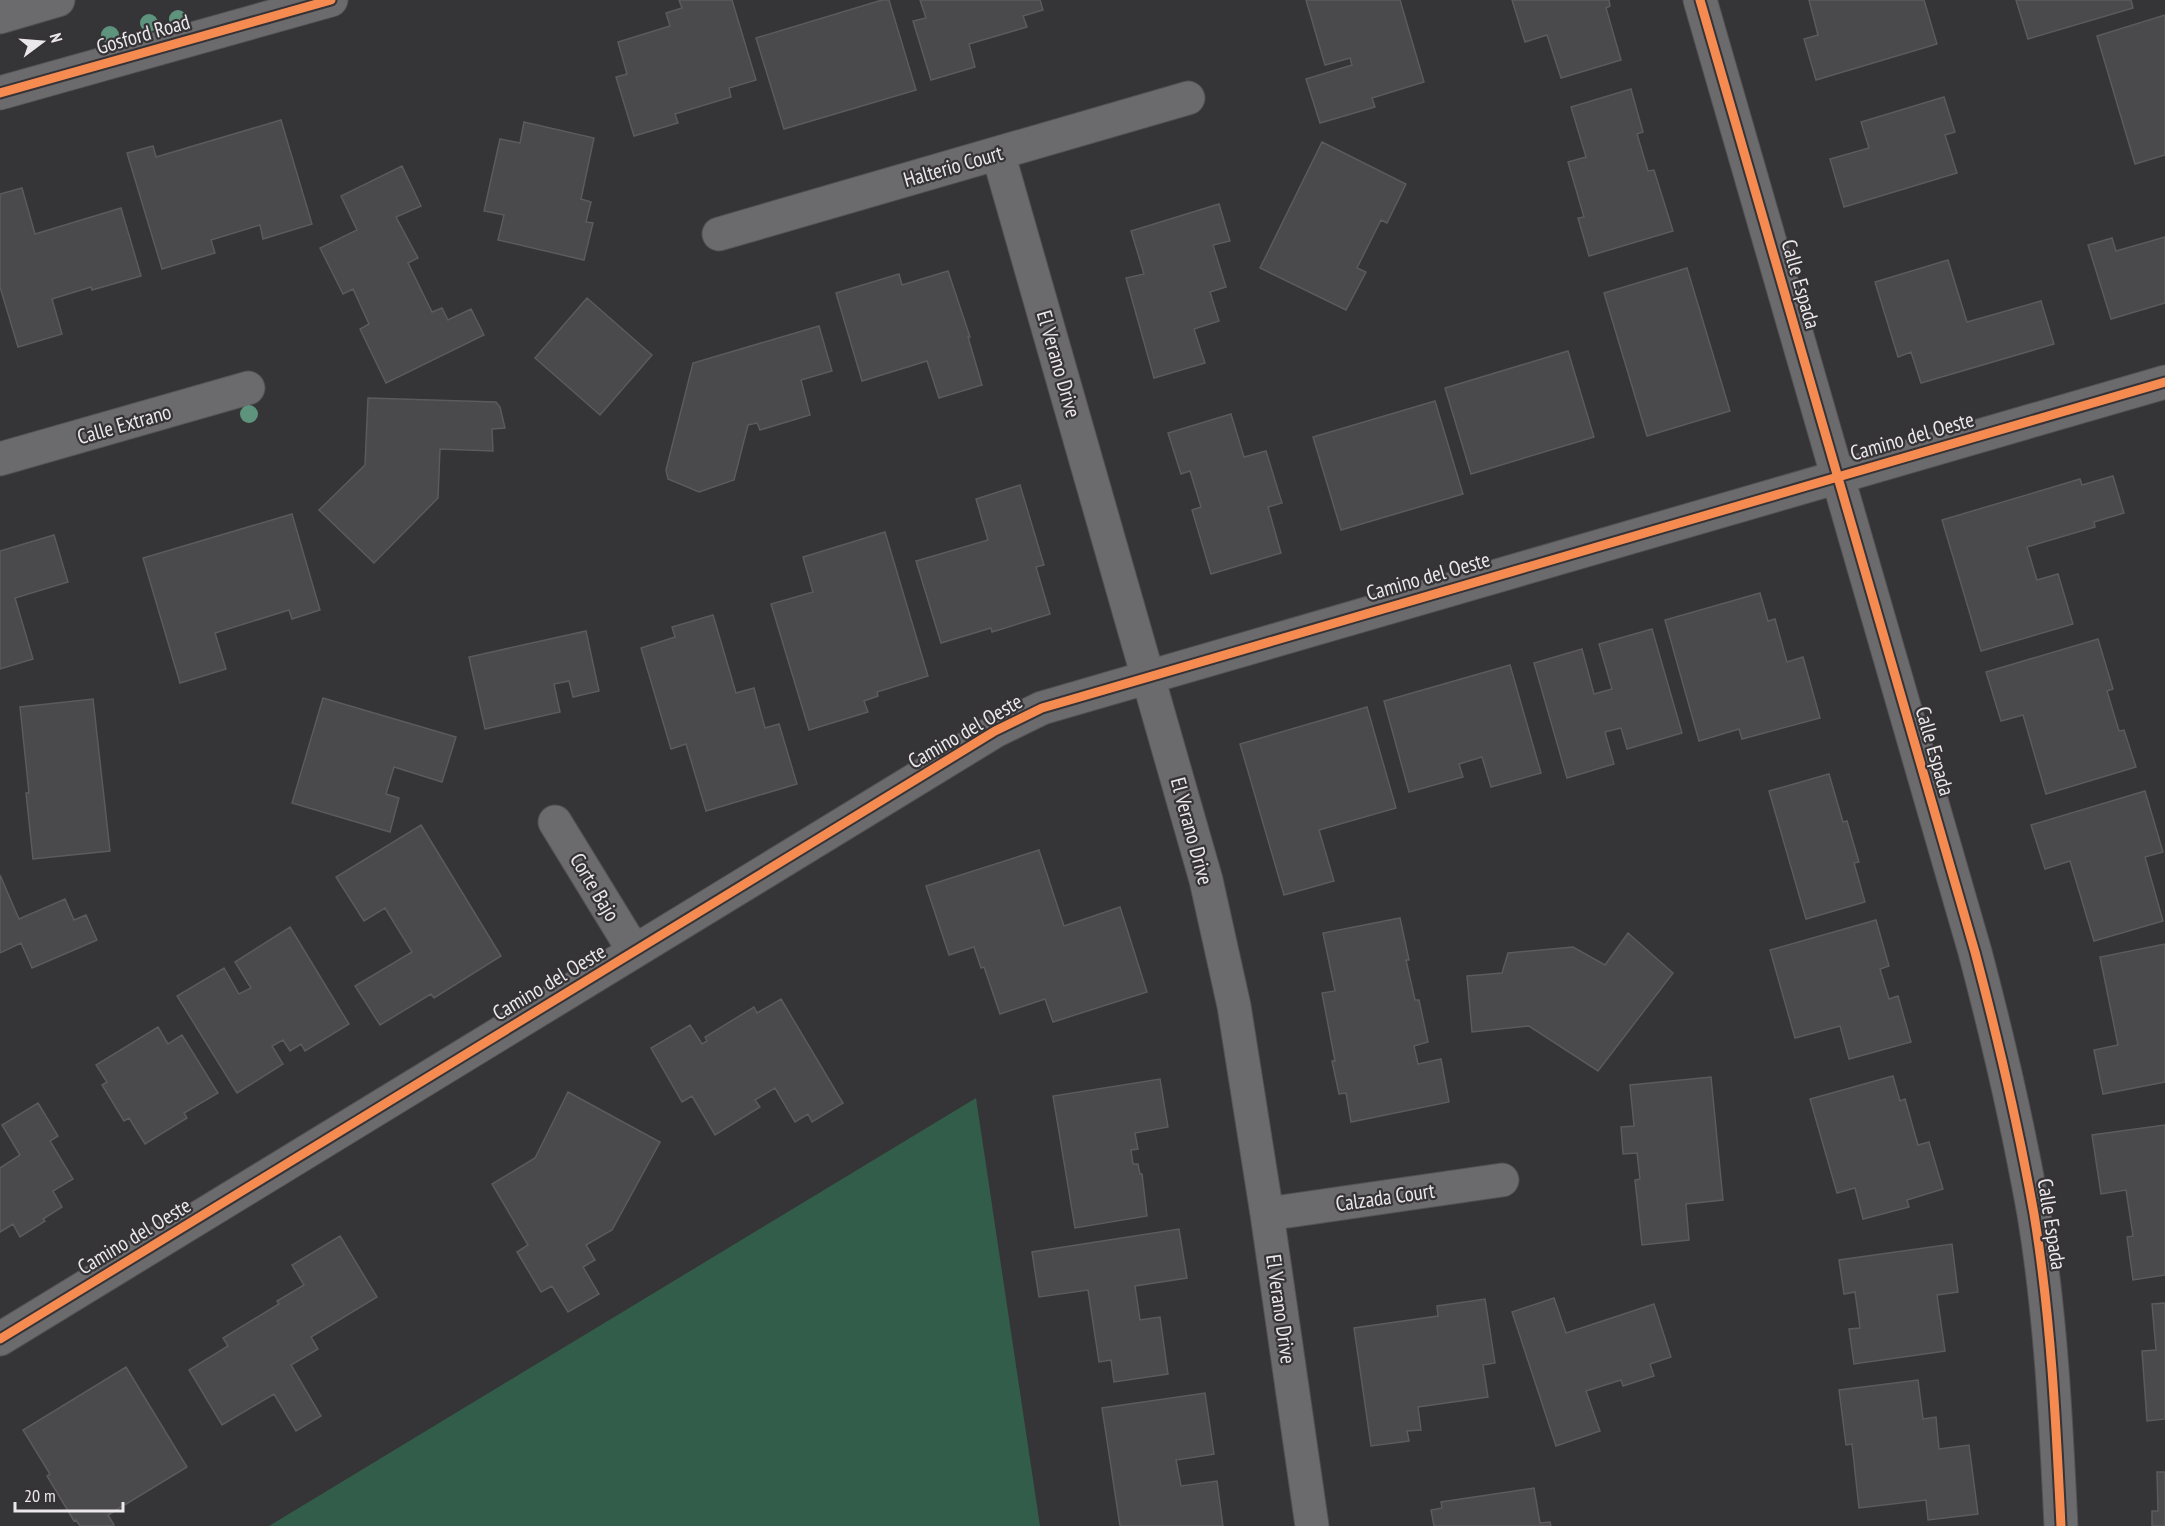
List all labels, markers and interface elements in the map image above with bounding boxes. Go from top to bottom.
street label: Gosford Road [93,8,193,60]
north arrow [12,12,72,72]
text: N [46,31,67,45]
street label: Halterio Court [900,139,1006,193]
street label: Calle Espada [1775,236,1827,332]
street label: El Verano Drive [1031,307,1087,421]
street label: Calle Extrano [74,398,174,450]
street label: Camino del Oeste [1847,405,1977,467]
street label: Camino del Oeste [1363,545,1493,607]
street label: Camino del Oeste [903,687,1027,775]
street label: Calle Espada [1909,703,1961,799]
street label: El Verano Drive [1165,774,1219,888]
street label: Corte Bajo [564,848,626,926]
street label: Camino del Oeste [487,938,611,1026]
street label: Calzada Court [1334,1177,1437,1217]
street label: Calle Espada [2031,1177,2073,1271]
street label: Camino del Oeste [72,1192,196,1280]
street label: El Verano Drive [1260,1253,1302,1365]
scale bar [15,1475,123,1513]
text: 20 m [24,1484,56,1507]

